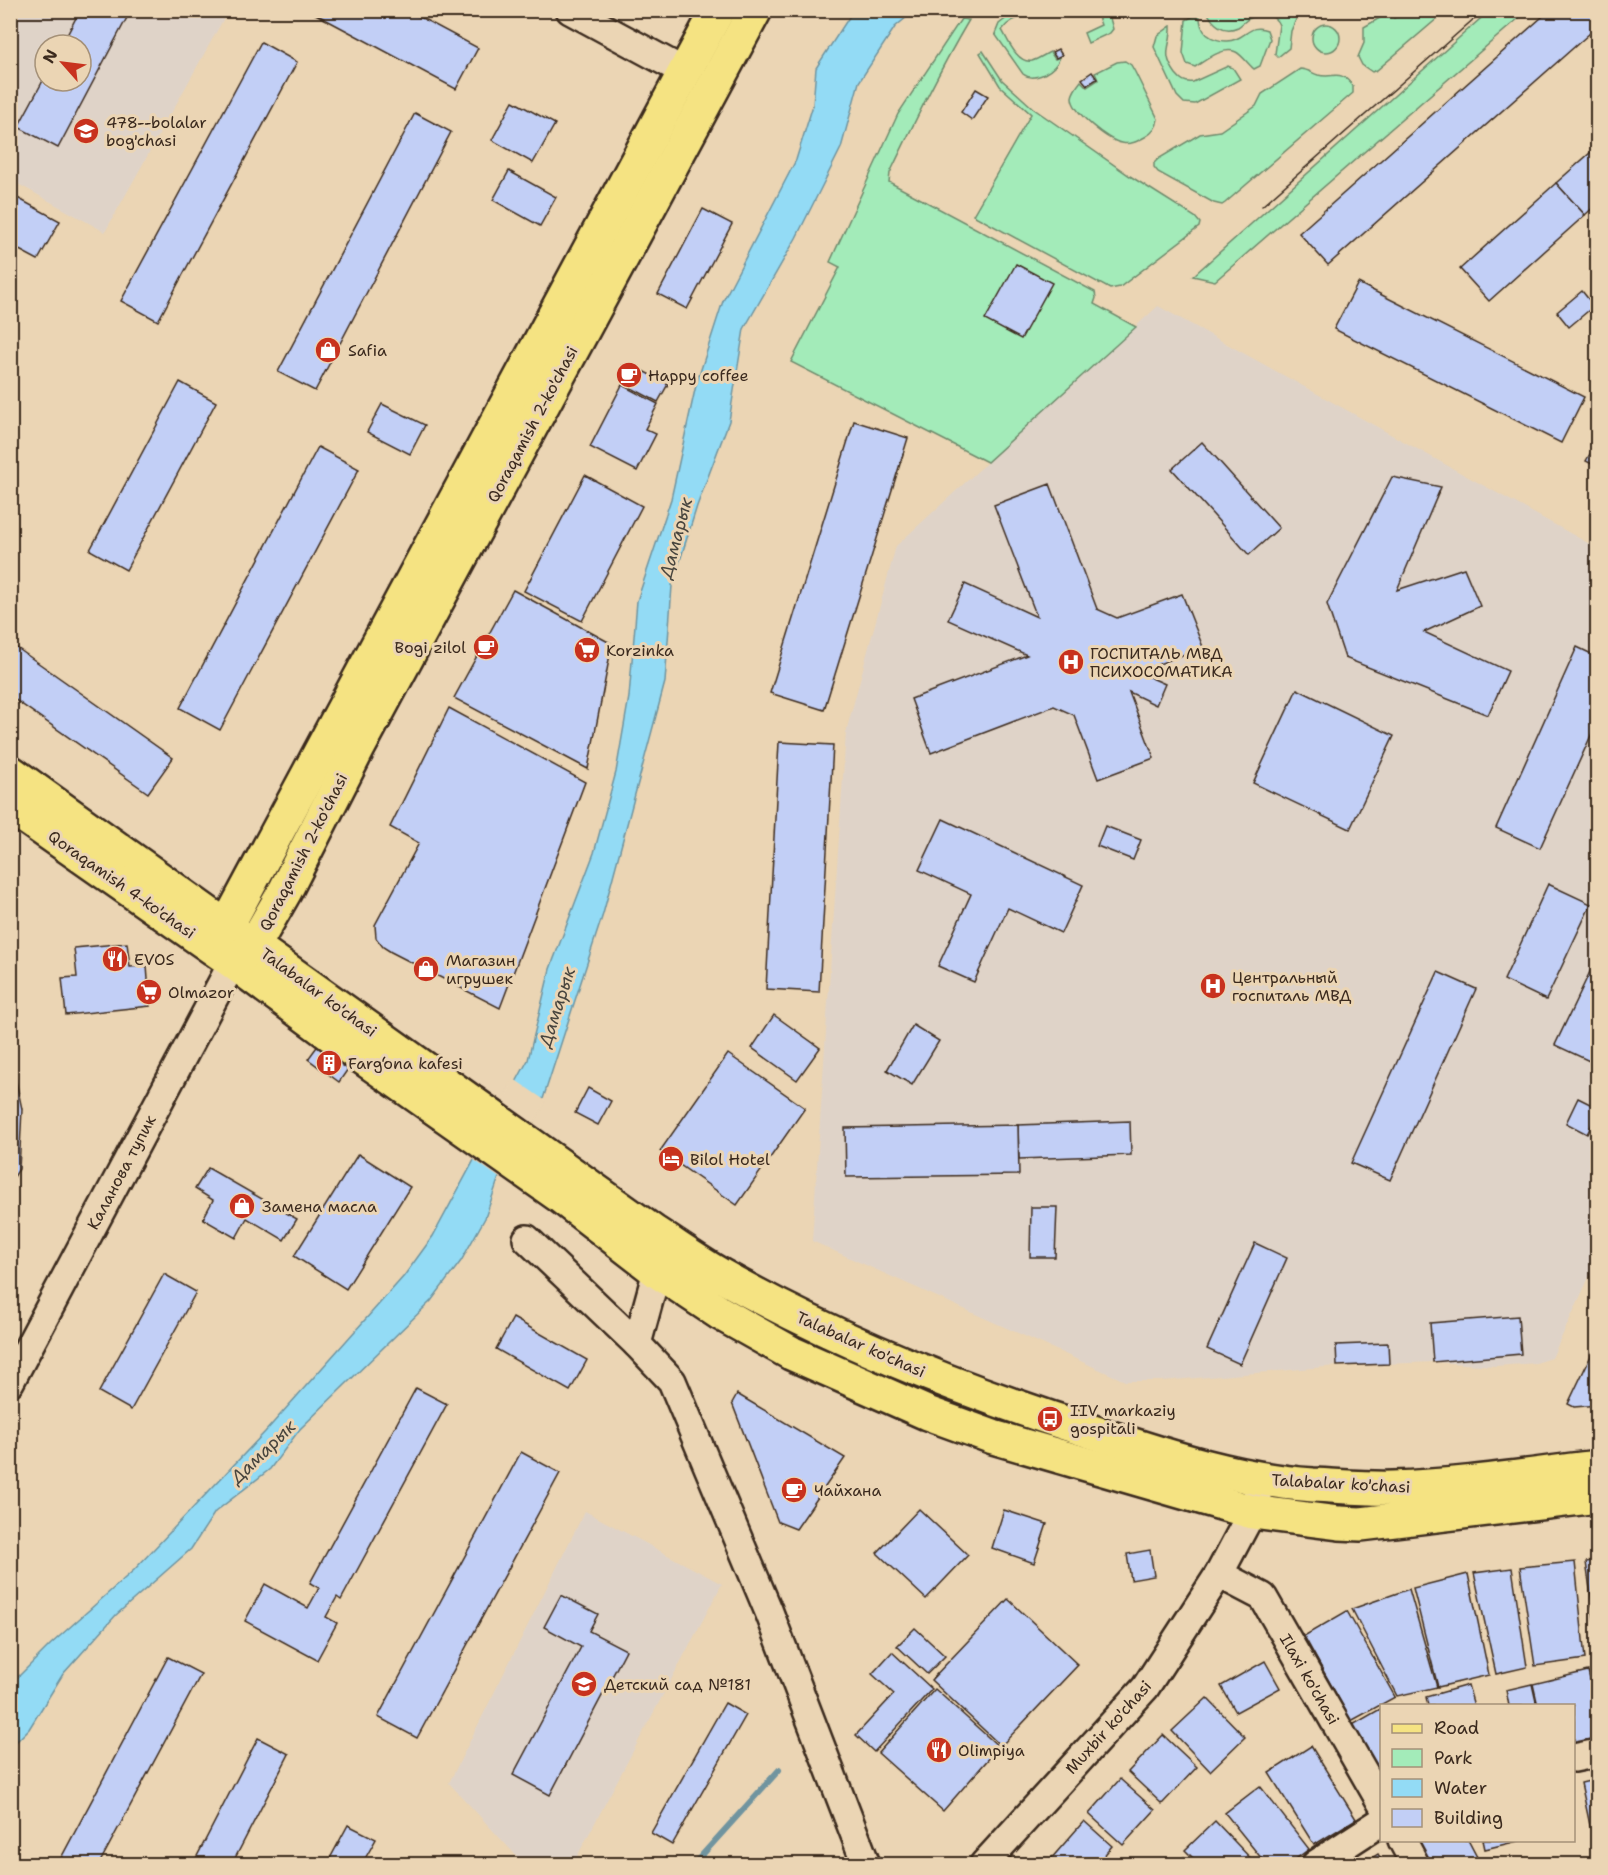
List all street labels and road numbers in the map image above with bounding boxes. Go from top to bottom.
street label: Qoraqamish 2-ko'chasi [482,342,583,506]
street label: Qoraqamish 2-ko'chasi [255,770,352,935]
street label: Qoraqamish 4-ko'chasi [44,825,200,943]
street label: Talabalar ko'chasi [256,943,381,1042]
street label: Каланова тупик [82,1111,161,1233]
street label: Talabalar ko'chasi [793,1307,929,1382]
street label: Talabalar ko'chasi [1271,1469,1411,1498]
street label: Ilaxi ko'chasi [1275,1630,1344,1729]
street label: Muxbir ko'chasi [1061,1676,1156,1779]

